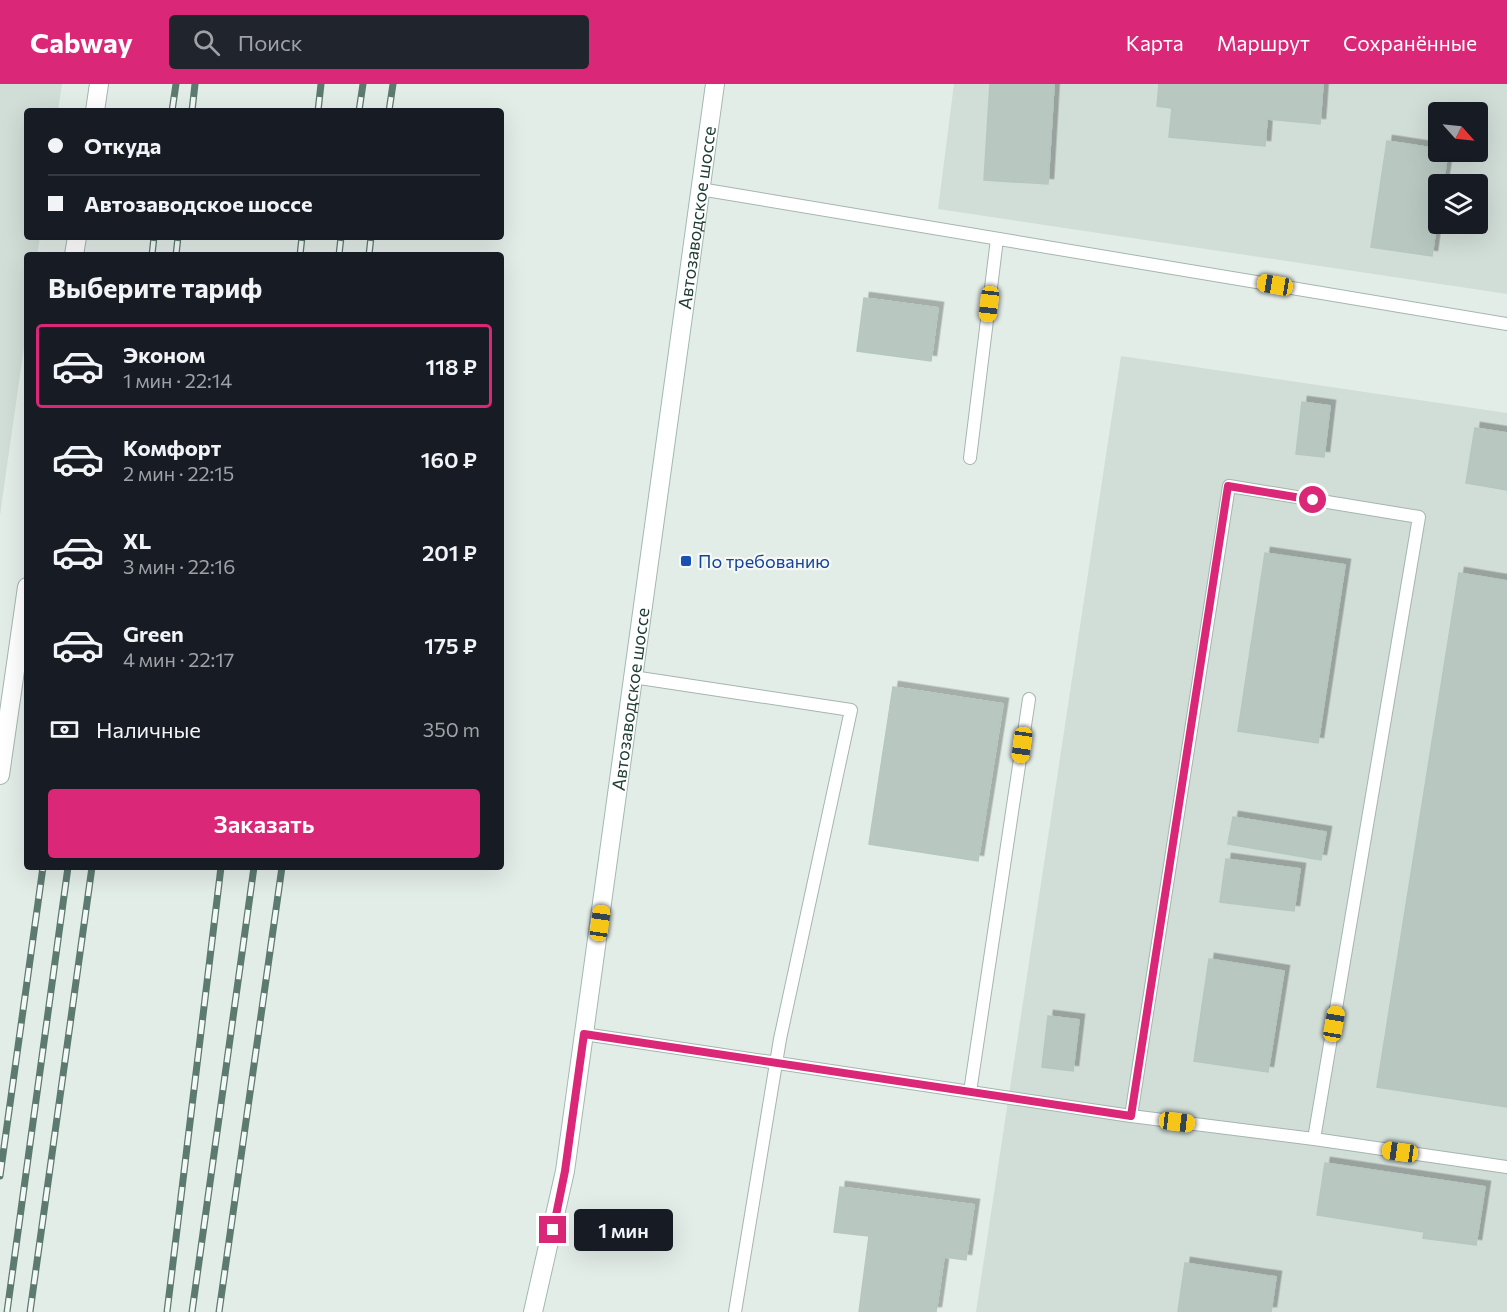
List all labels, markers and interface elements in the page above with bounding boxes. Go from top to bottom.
search box [169,15,589,69]
text: Cabway [30,25,133,59]
icon: search [190,26,223,59]
text: Поиск [238,29,303,56]
text: Карта [1126,30,1184,55]
text: Маршрут [1217,30,1310,55]
text: Сохранённые [1343,30,1477,55]
north arrow [1428,102,1488,162]
map controls [1428,102,1488,234]
street label: Автозаводское шоссе [673,125,720,311]
text: Откуда [84,132,161,159]
button: layers [1428,174,1488,234]
text: Автозаводское шоссе [84,190,313,217]
text: Выберите тариф [48,271,262,304]
car [1256,273,1294,297]
car [978,285,1000,323]
icon: car [51,339,105,393]
text: Эконом [123,341,205,368]
text: 118 ₽ [425,353,477,380]
text: 1 мин · 22:14 [123,368,232,392]
icon: car [51,432,105,486]
text: Комфорт [123,434,221,461]
text: 160 ₽ [421,446,477,473]
text: 2 мин · 22:15 [123,461,234,485]
route start [1299,486,1326,513]
icon: car [51,525,105,579]
text: XL [123,527,151,554]
text: 201 ₽ [422,539,477,566]
place label: По требованию [698,550,830,572]
text: 3 мин · 22:16 [123,554,235,578]
marker: По требованию [679,554,693,568]
street label: Автозаводское шоссе [607,606,654,792]
icon: car [51,618,105,672]
text: Green [123,620,184,647]
text: 175 ₽ [424,632,477,659]
text: 4 мин · 22:17 [123,647,234,671]
icon: cash [48,713,81,746]
text: Наличные [96,716,201,743]
text: 350 m [423,717,480,741]
car [1011,726,1033,764]
button: Заказать [48,789,480,858]
car [589,904,611,942]
car [1322,1005,1346,1043]
car [1158,1111,1196,1133]
car [1381,1141,1419,1163]
callout: 1 мин [574,1209,673,1251]
route end [539,1216,566,1243]
text: 1 мин [598,1218,649,1242]

